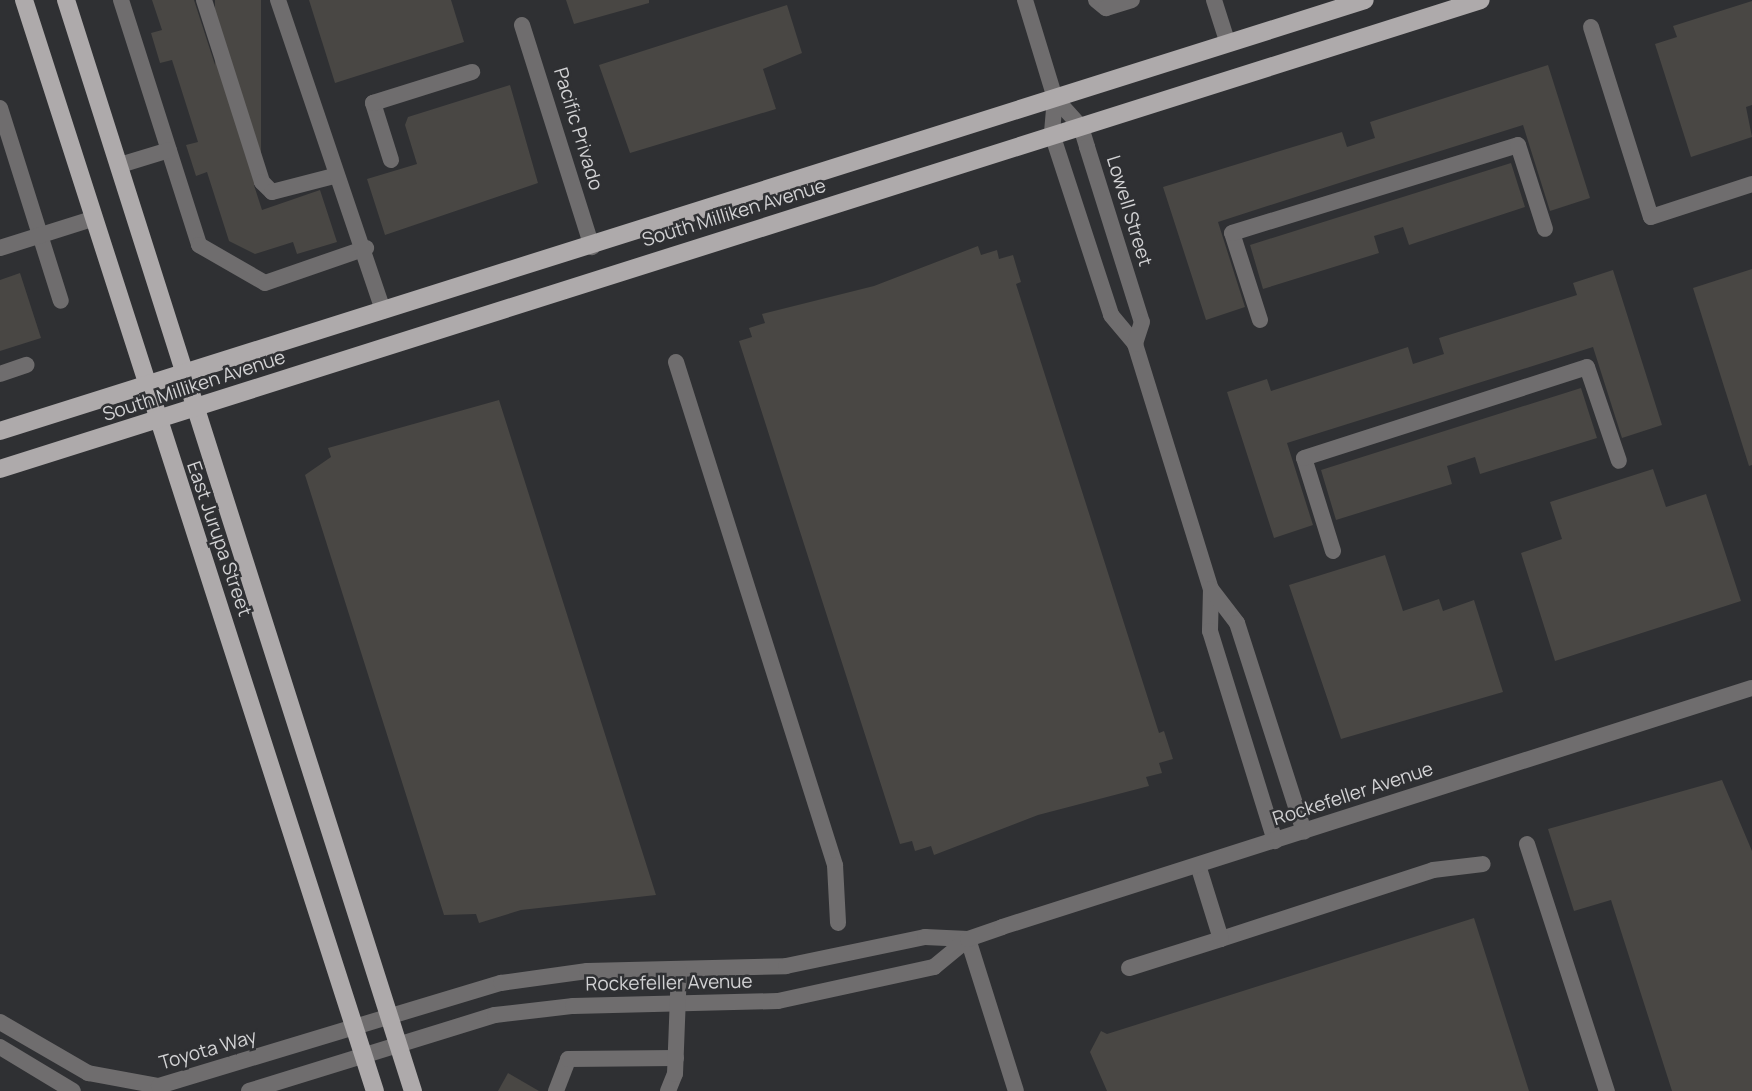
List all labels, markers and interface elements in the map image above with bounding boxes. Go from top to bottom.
street label: Pacific Privado [549,65,607,193]
street label: Lowell Street [1101,153,1157,269]
street label: South Milliken Avenue [639,174,829,252]
street label: South Milliken Avenue [100,346,288,426]
street label: East Jurupa Street [182,459,256,619]
street label: Rockefeller Avenue [1270,757,1436,831]
street label: Rockefeller Avenue [585,970,753,996]
street label: Toyota Way [157,1025,259,1075]

